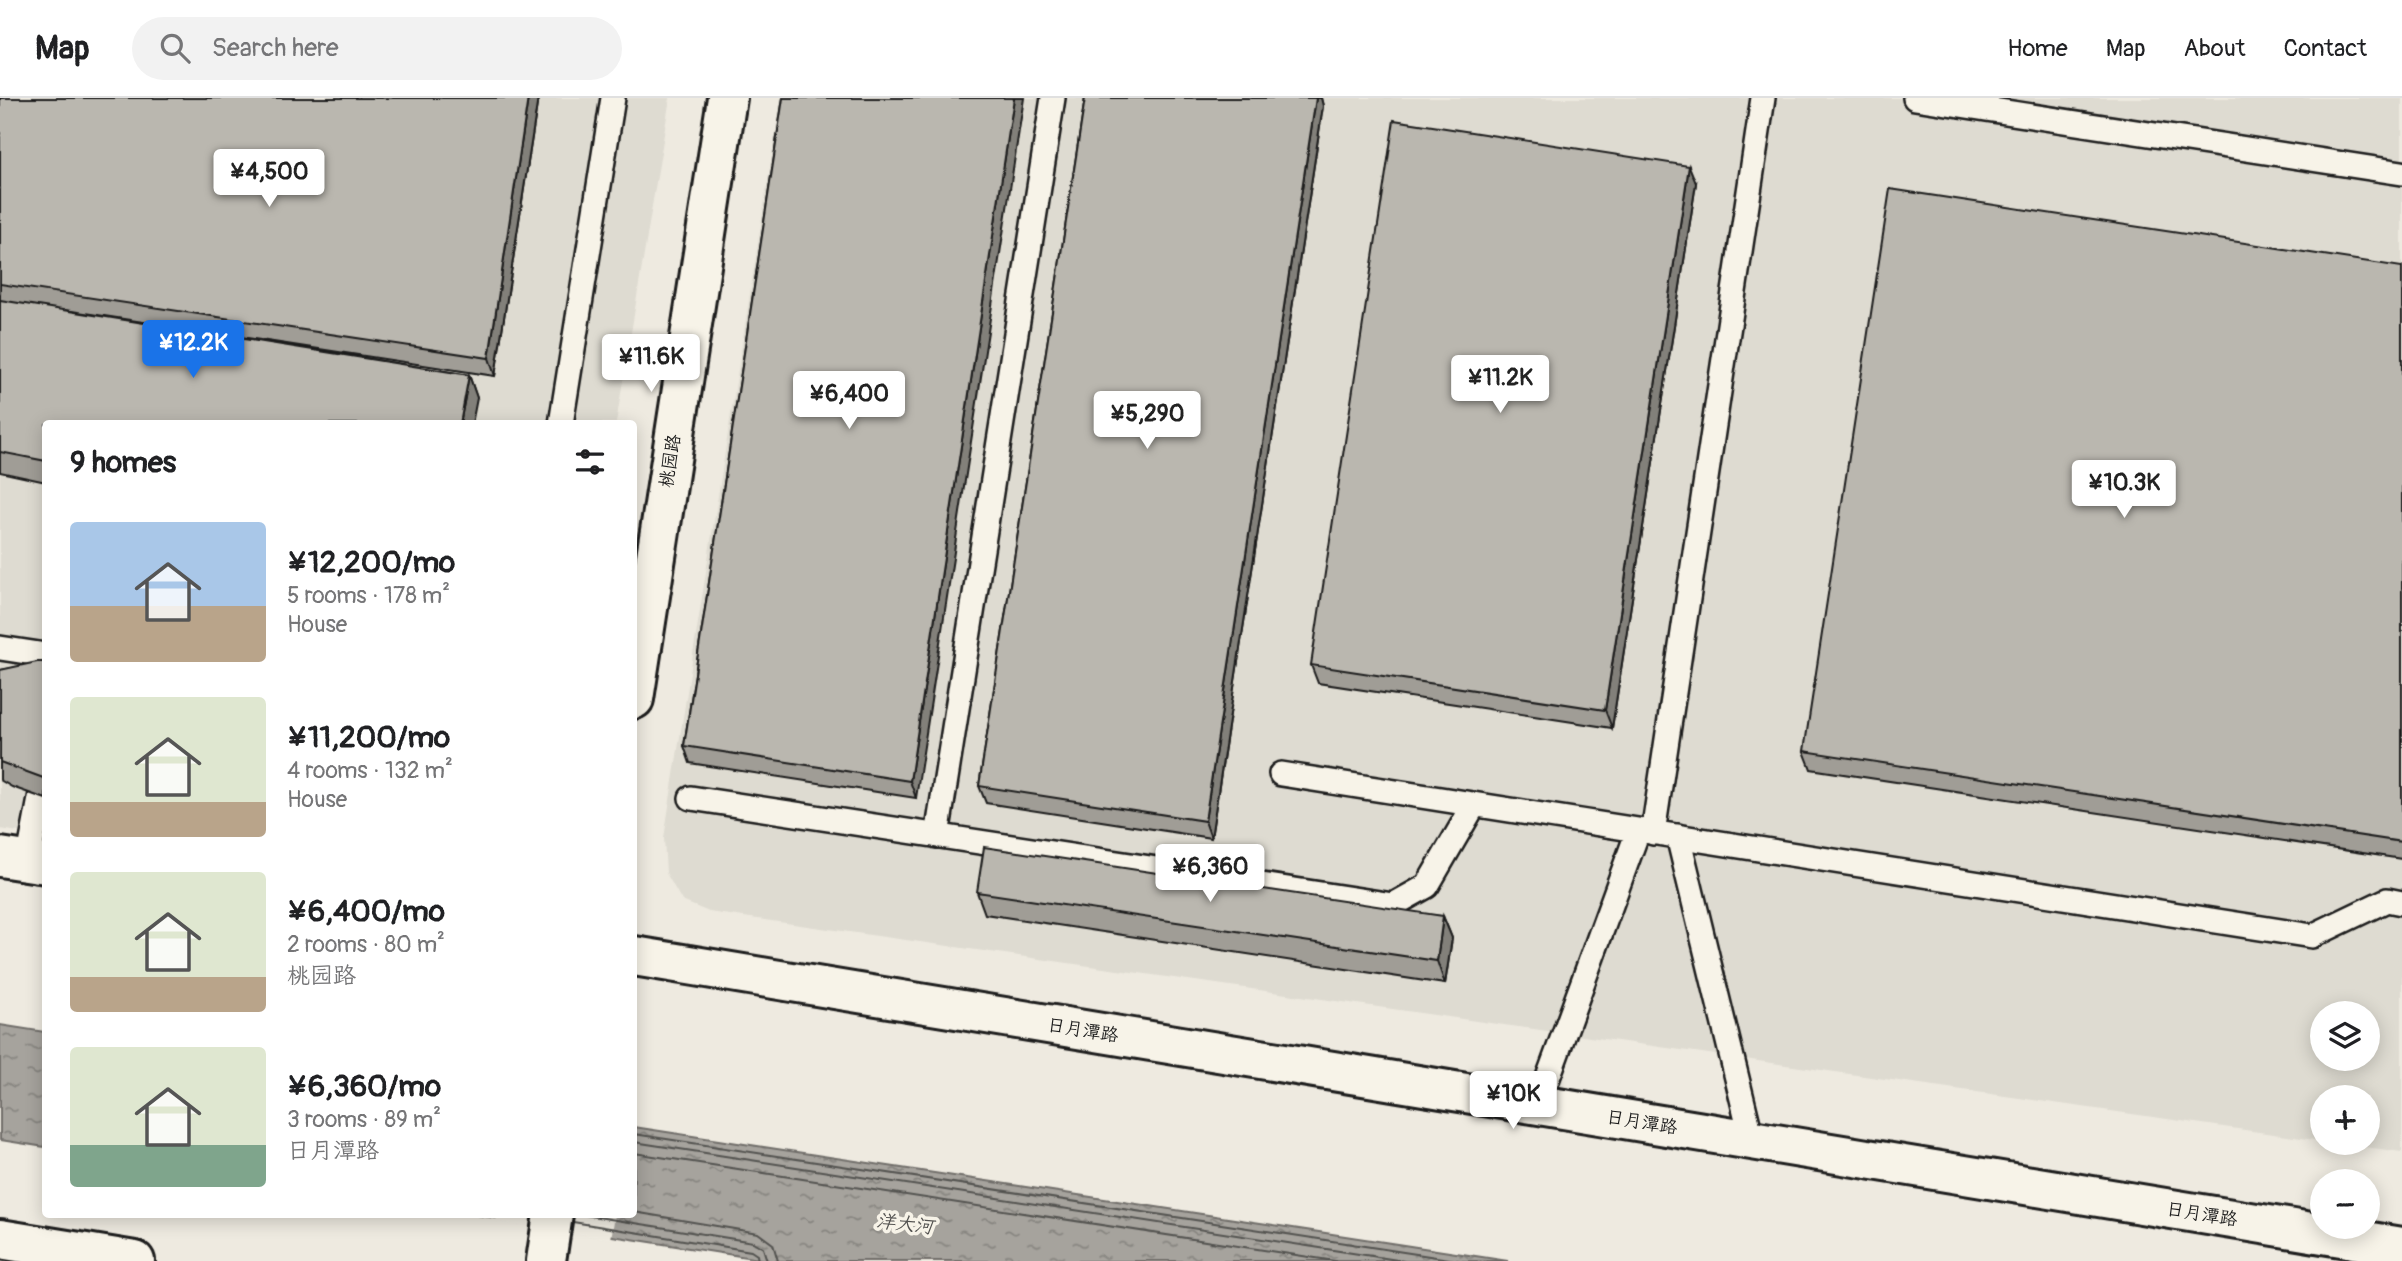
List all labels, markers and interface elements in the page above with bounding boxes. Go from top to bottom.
search box [132,17,622,80]
text: Map [35,28,90,69]
icon: search [156,29,194,67]
text: Search here [212,32,339,64]
text: Home [2007,34,2068,63]
text: Map [2106,34,2146,63]
text: About [2184,34,2246,63]
text: Contact [2284,34,2367,63]
pin: ¥4,500 [212,150,326,209]
text: ¥4,500 [229,157,309,186]
pin: ¥12.2K [136,320,250,380]
text: ¥12.2K [158,328,228,357]
pin: ¥11.6K [594,334,708,394]
text: ¥11.6K [618,342,684,371]
pin: ¥11.2K [1443,356,1557,415]
text: ¥11.2K [1467,363,1533,392]
pin: ¥6,400 [792,372,906,431]
text: ¥6,400 [809,379,889,408]
pin: ¥5,290 [1090,392,1204,451]
text: ¥5,290 [1110,399,1184,428]
street label: 桃园路 [655,433,686,490]
icon: filters [571,443,609,481]
text: 9 homes [70,444,176,481]
pin: ¥10.3K [2067,460,2181,520]
text: ¥10.3K [2088,468,2160,497]
text: ¥12,200/mo [287,544,455,581]
icon: home [126,550,210,634]
text: 5 rooms · 178 m² [287,581,450,610]
text: House [287,610,347,639]
text: ¥11,200/mo [287,719,450,756]
icon: home [126,725,210,809]
text: 4 rooms · 132 m² [287,756,453,785]
text: House [287,785,347,814]
pin: ¥6,360 [1153,844,1267,904]
text: ¥6,360 [1171,852,1249,881]
text: ¥6,400/mo [287,893,445,930]
icon: home [126,900,210,984]
text: 2 rooms · 80 m² [287,930,445,959]
text: 桃园路 [287,961,356,990]
map controls [2310,1001,2380,1239]
button: layers [2310,1001,2380,1071]
street label: 日月潭路 [1046,1014,1120,1047]
text: ¥6,360/mo [287,1068,441,1105]
pin: ¥10K [1472,1072,1554,1131]
icon: home [126,1075,210,1159]
text: ¥10K [1486,1079,1540,1108]
button: + [2310,1085,2380,1155]
text: 3 rooms · 89 m² [287,1105,441,1134]
street label: 日月潭路 [1605,1106,1679,1139]
text: 日月潭路 [287,1136,379,1165]
button: − [2310,1169,2380,1239]
street label: 日月潭路 [2165,1198,2239,1231]
water label: 洋大河 [875,1209,938,1240]

